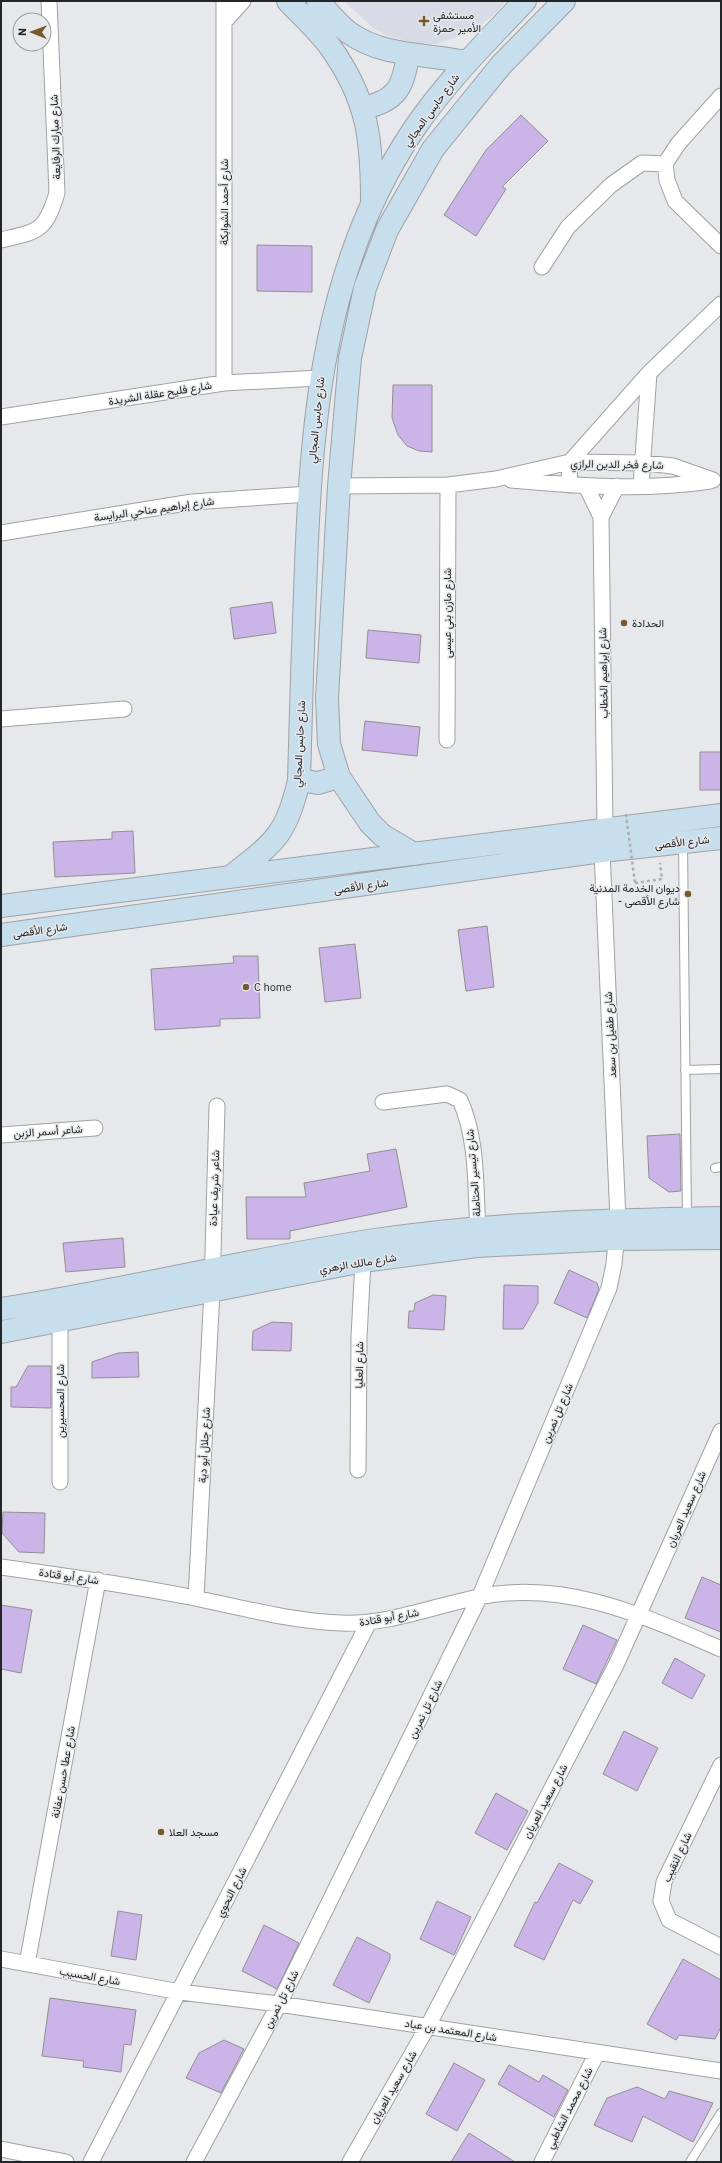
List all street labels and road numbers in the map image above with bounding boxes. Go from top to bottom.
street label: شارع حابس المجالي [400,70,465,151]
street label: شارع مبارك الرفايعة [47,94,64,180]
street label: شارع أحمد الشوابكة [217,158,232,245]
street label: شارع حابس المجالي [304,376,331,464]
street label: شارع فليح عقلة الشريدة [107,378,213,409]
street label: شارع فخر الدين الرازي [570,456,664,475]
street label: شارع إبراهيم مناحي البرايسة [93,494,216,527]
street label: شارع مازن بني عيسى [440,568,457,658]
street label: شارع إبراهيم الخطاب [595,627,612,719]
street label: شارع حابس المجالي [290,700,311,788]
street label: شارع الأقصى [654,832,711,853]
street label: شارع الأقصى [333,875,390,898]
street label: شارع الأقصى [12,919,69,942]
street label: شارع طفيل بن سعد [601,991,620,1078]
street label: شاعر أسمر الزبن [13,1122,83,1140]
street label: شارع تيسير الحتاملة [462,1128,485,1217]
street label: شاعر شريف عيادة [206,1149,222,1226]
street label: شارع مالك الزهري [318,1250,398,1279]
street label: شارع العليا [352,1341,367,1389]
street label: شارع المحسيرين [53,1364,68,1438]
street label: شارع تل نمرين [538,1381,577,1445]
street label: شارع جلال أبو دية [195,1406,214,1483]
street label: شارع سعيد العريان [663,1468,710,1550]
street label: شارع أبو قتادة [38,1565,100,1588]
street label: شارع أبو قتادة [358,1605,421,1630]
street label: شارع تل نمرين [405,1677,446,1741]
street label: شارع عطا حسن عفانة [48,1724,79,1819]
street label: شارع سعيد العريان [520,1761,571,1841]
street label: شارع النقيب [659,1829,696,1885]
street label: شارع النحوي [212,1864,252,1921]
street label: شارع الحسيب [58,1964,122,1989]
street label: شارع تل نمرين [260,1967,303,2031]
street label: شارع المعتمد بن عباد [404,2016,498,2045]
street label: شارع سعيد العريان [366,2048,421,2127]
street label: شارع محمد الشاطبي [542,2065,598,2153]

